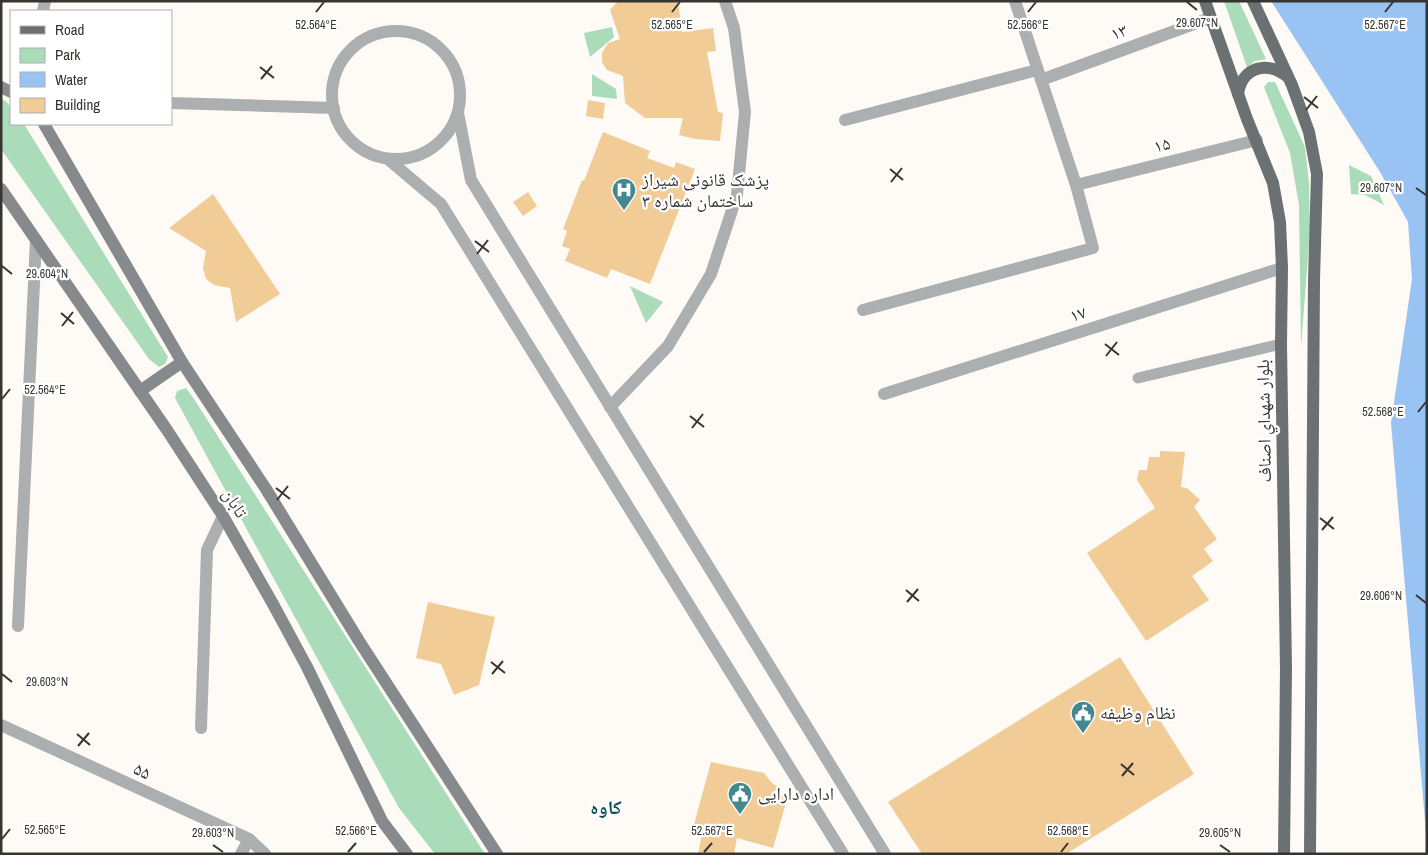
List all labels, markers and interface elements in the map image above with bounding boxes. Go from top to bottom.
legend [10,10,172,125]
text: 29.607°N [1176,15,1218,31]
text: 52.564°E [295,17,337,33]
text: 52.565°E [651,17,693,33]
text: 52.566°E [1007,17,1049,33]
street label: ۱۳ [1107,17,1131,46]
text: 52.567°E [1364,17,1406,33]
text: Road [55,19,84,40]
text: Park [55,44,81,65]
text: Water [55,69,87,90]
text: Building [55,94,100,115]
street label: ۱۵ [1151,130,1173,159]
place label: پزشک قانونی شیراز ساختمان شماره ٣ [641,167,769,213]
hospital icon: پزشک قانونی شیراز ساختمان شماره ٣ [611,177,637,211]
text: 29.607°N [1360,180,1402,196]
text: 29.604°N [26,266,68,282]
street label: ۱۷ [1066,299,1089,328]
street label: بلوار شهداي اصناف [1250,359,1280,483]
text: 52.564°E [24,382,66,398]
text: 52.568°E [1362,404,1404,420]
street label: تابان [217,483,254,522]
text: 29.606°N [1360,588,1402,604]
text: 29.603°N [26,674,68,690]
public building icon: نظام وظیفه [1070,700,1096,734]
place label: نظام وظیفه [1100,700,1176,725]
street label: ۵۵ [130,756,155,785]
public building icon: اداره دارایی [727,781,753,815]
place label: اداره دارایی [758,781,834,806]
district label: کاوه [590,794,622,820]
text: 52.565°E [24,822,66,838]
text: 52.566°E [335,823,377,839]
text: 52.567°E [691,823,733,839]
text: 52.568°E [1047,823,1089,839]
text: 29.603°N [192,825,234,841]
text: 29.605°N [1199,825,1241,841]

